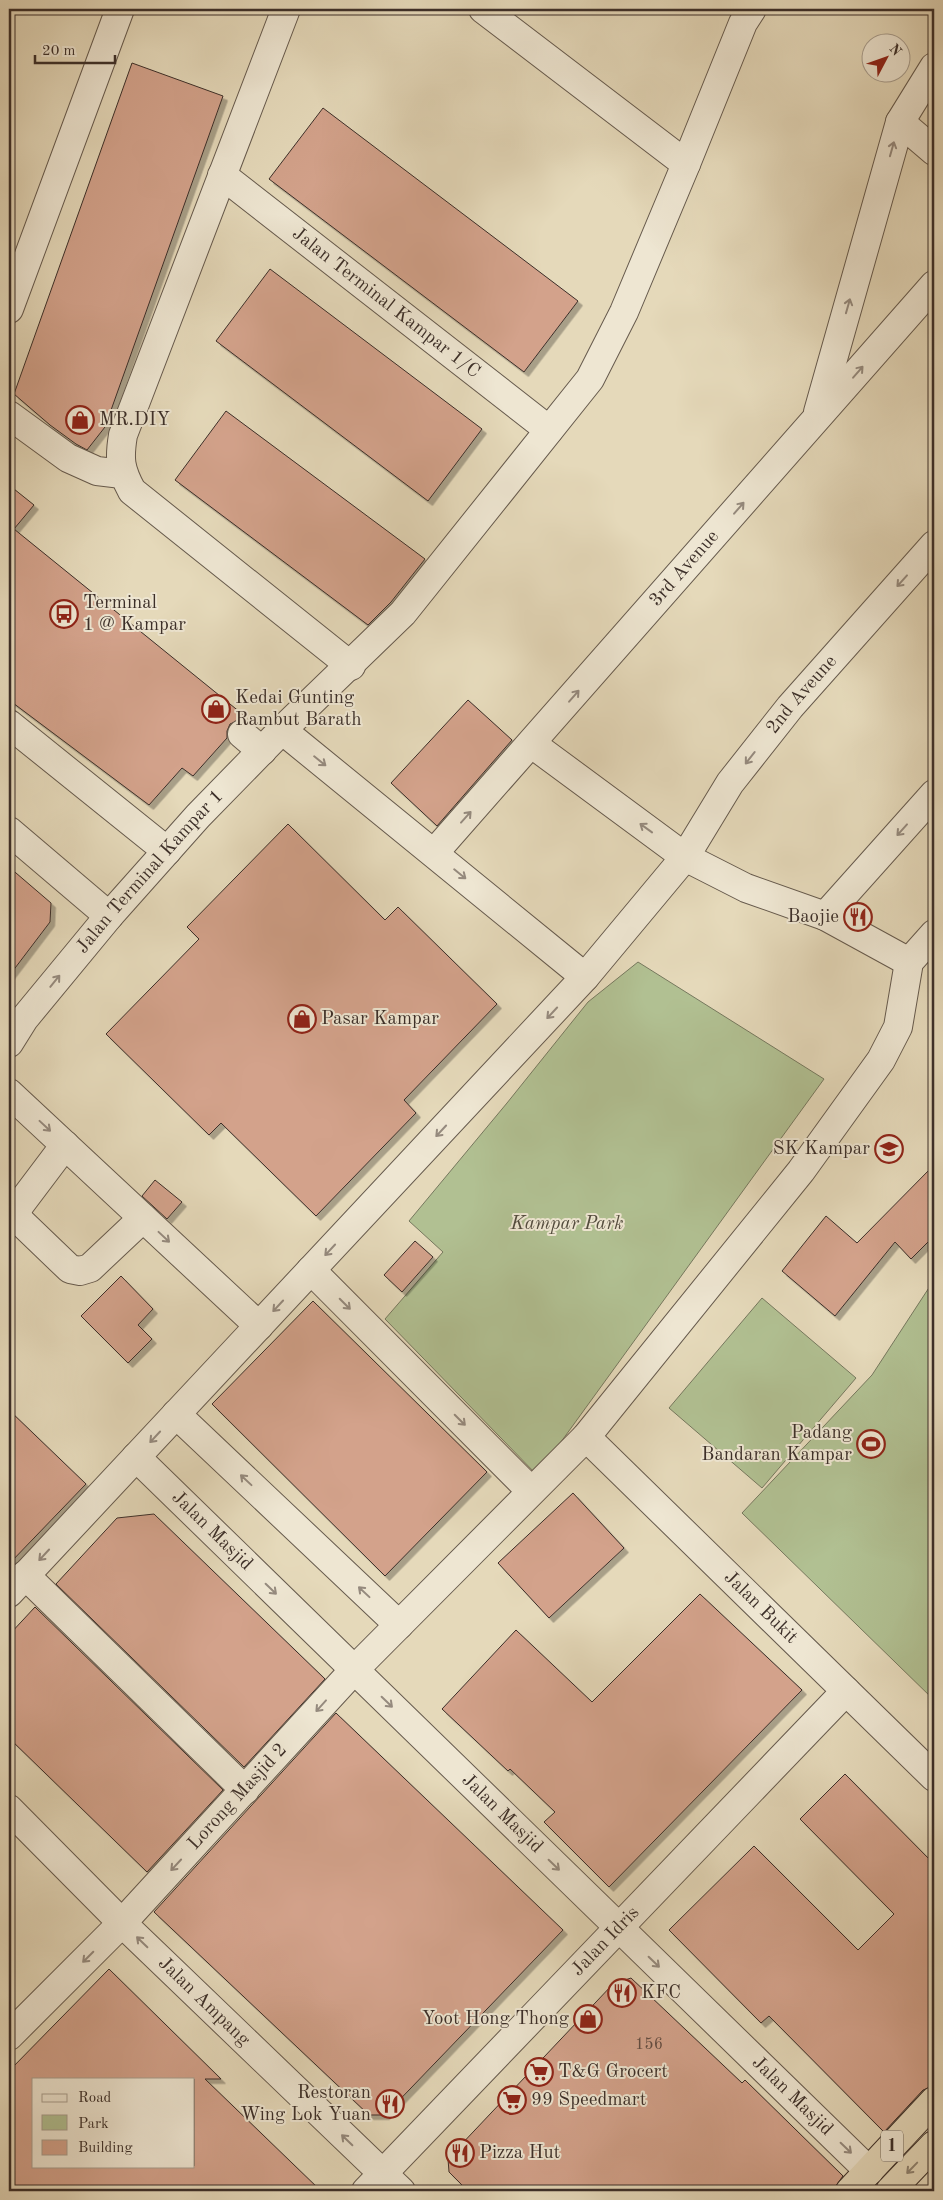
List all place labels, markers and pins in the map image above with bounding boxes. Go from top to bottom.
shop icon: MR.DIY [65,405,95,435]
place label: MR.DIY [99,411,170,430]
place label: Terminal 1 @ Kampar [83,594,186,635]
bus stop icon: Terminal 1 @ Kampar [49,599,79,629]
place label: Kedai Gunting Rambut Barath [235,689,362,730]
shop icon: Kedai Gunting Rambut Barath [201,694,231,724]
restaurant icon: Baojie [843,902,873,932]
place label: Baojie [787,908,839,927]
shop icon: Pasar Kampar [287,1004,317,1034]
place label: Pasar Kampar [321,1010,439,1029]
school or university icon: SK Kampar [874,1134,904,1164]
place label: SK Kampar [773,1140,870,1159]
place label: Padang Bandaran Kampar [701,1424,853,1465]
sports icon: Padang Bandaran Kampar [856,1429,886,1459]
restaurant icon: KFC [607,1978,637,2008]
place label: KFC [641,1984,681,2003]
shop icon: Yoot Hong Thong [573,2004,603,2034]
place label: Yoot Hong Thong [422,2010,570,2029]
supermarket icon: T&G Grocert [524,2057,554,2087]
place label: T&G Grocert [558,2063,668,2082]
place label: Restoran Wing Lok Yuan [240,2084,371,2125]
supermarket icon: 99 Speedmart [497,2085,527,2115]
restaurant icon: Restoran Wing Lok Yuan [375,2089,405,2119]
place label: 99 Speedmart [531,2091,646,2110]
restaurant icon: Pizza Hut [445,2138,475,2168]
place label: Pizza Hut [479,2144,560,2163]

